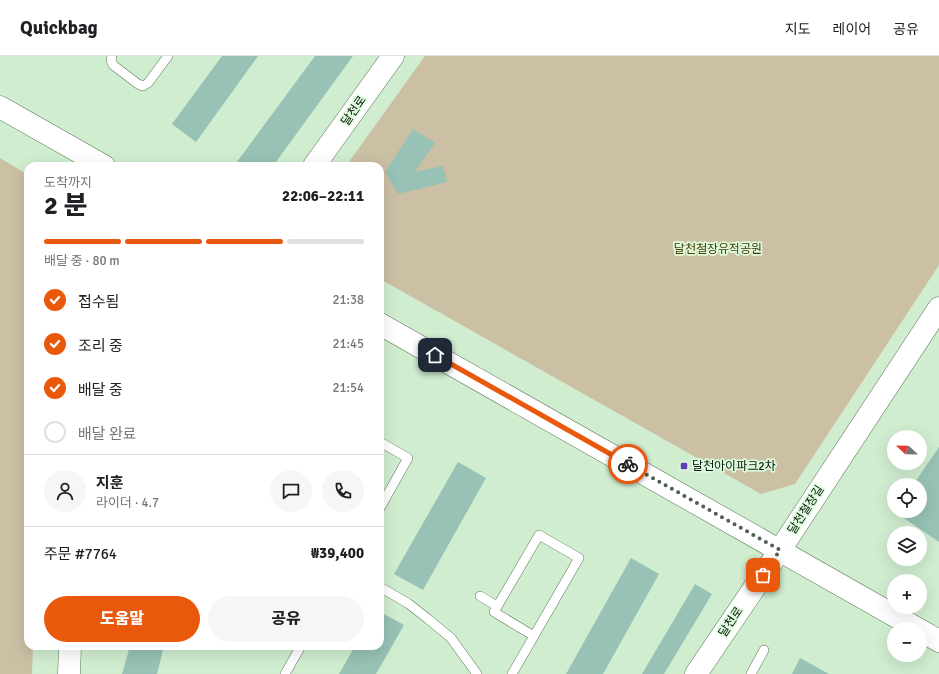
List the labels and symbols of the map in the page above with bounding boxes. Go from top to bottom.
street label: 달천로 [338,93,370,129]
park label: 달천철장유적공원 [674,242,762,257]
pin [418,338,452,372]
north arrow [887,430,927,470]
courier [608,444,648,484]
place label: 달천아이파크2차 [692,459,776,474]
marker: 달천아이파크2차 [679,461,689,471]
street label: 달천철장길 [785,483,827,537]
pin [746,558,780,592]
street label: 달천로 [716,604,746,640]

